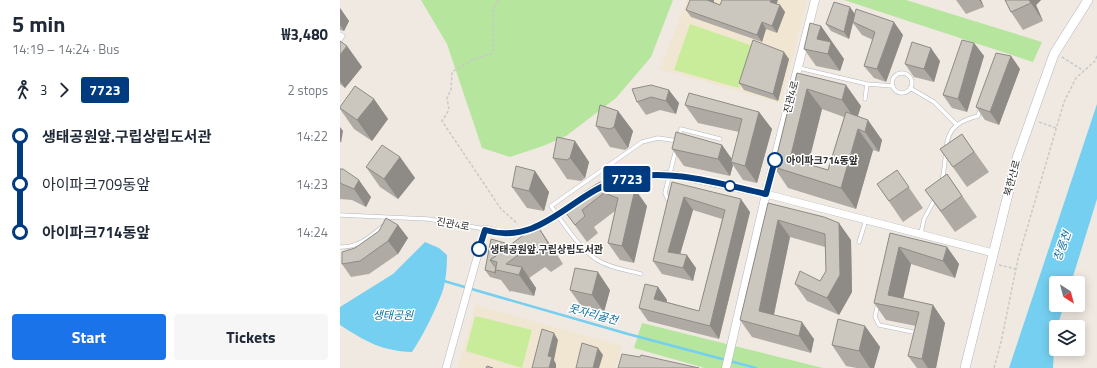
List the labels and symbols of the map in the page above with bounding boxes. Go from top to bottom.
street label: 진관4로 [780,79,802,115]
marker: 아이파크714동앞 [767,152,783,168]
place label: 아이파크714동앞 [786,153,858,168]
street label: 북한산로 [1000,158,1024,198]
line badge: 7723 [599,166,655,192]
unlabelled marker [724,180,736,192]
street label: 진관4로 [435,214,471,234]
water label: 창릉천 [1049,227,1075,263]
marker: 생태공원앞.구립상립도서관 [471,241,487,257]
place label: 생태공원앞.구립상립도서관 [490,242,603,257]
north arrow [1049,276,1085,312]
water label: 못자리골천 [566,300,621,329]
water label: 생태공원 [373,307,414,323]

